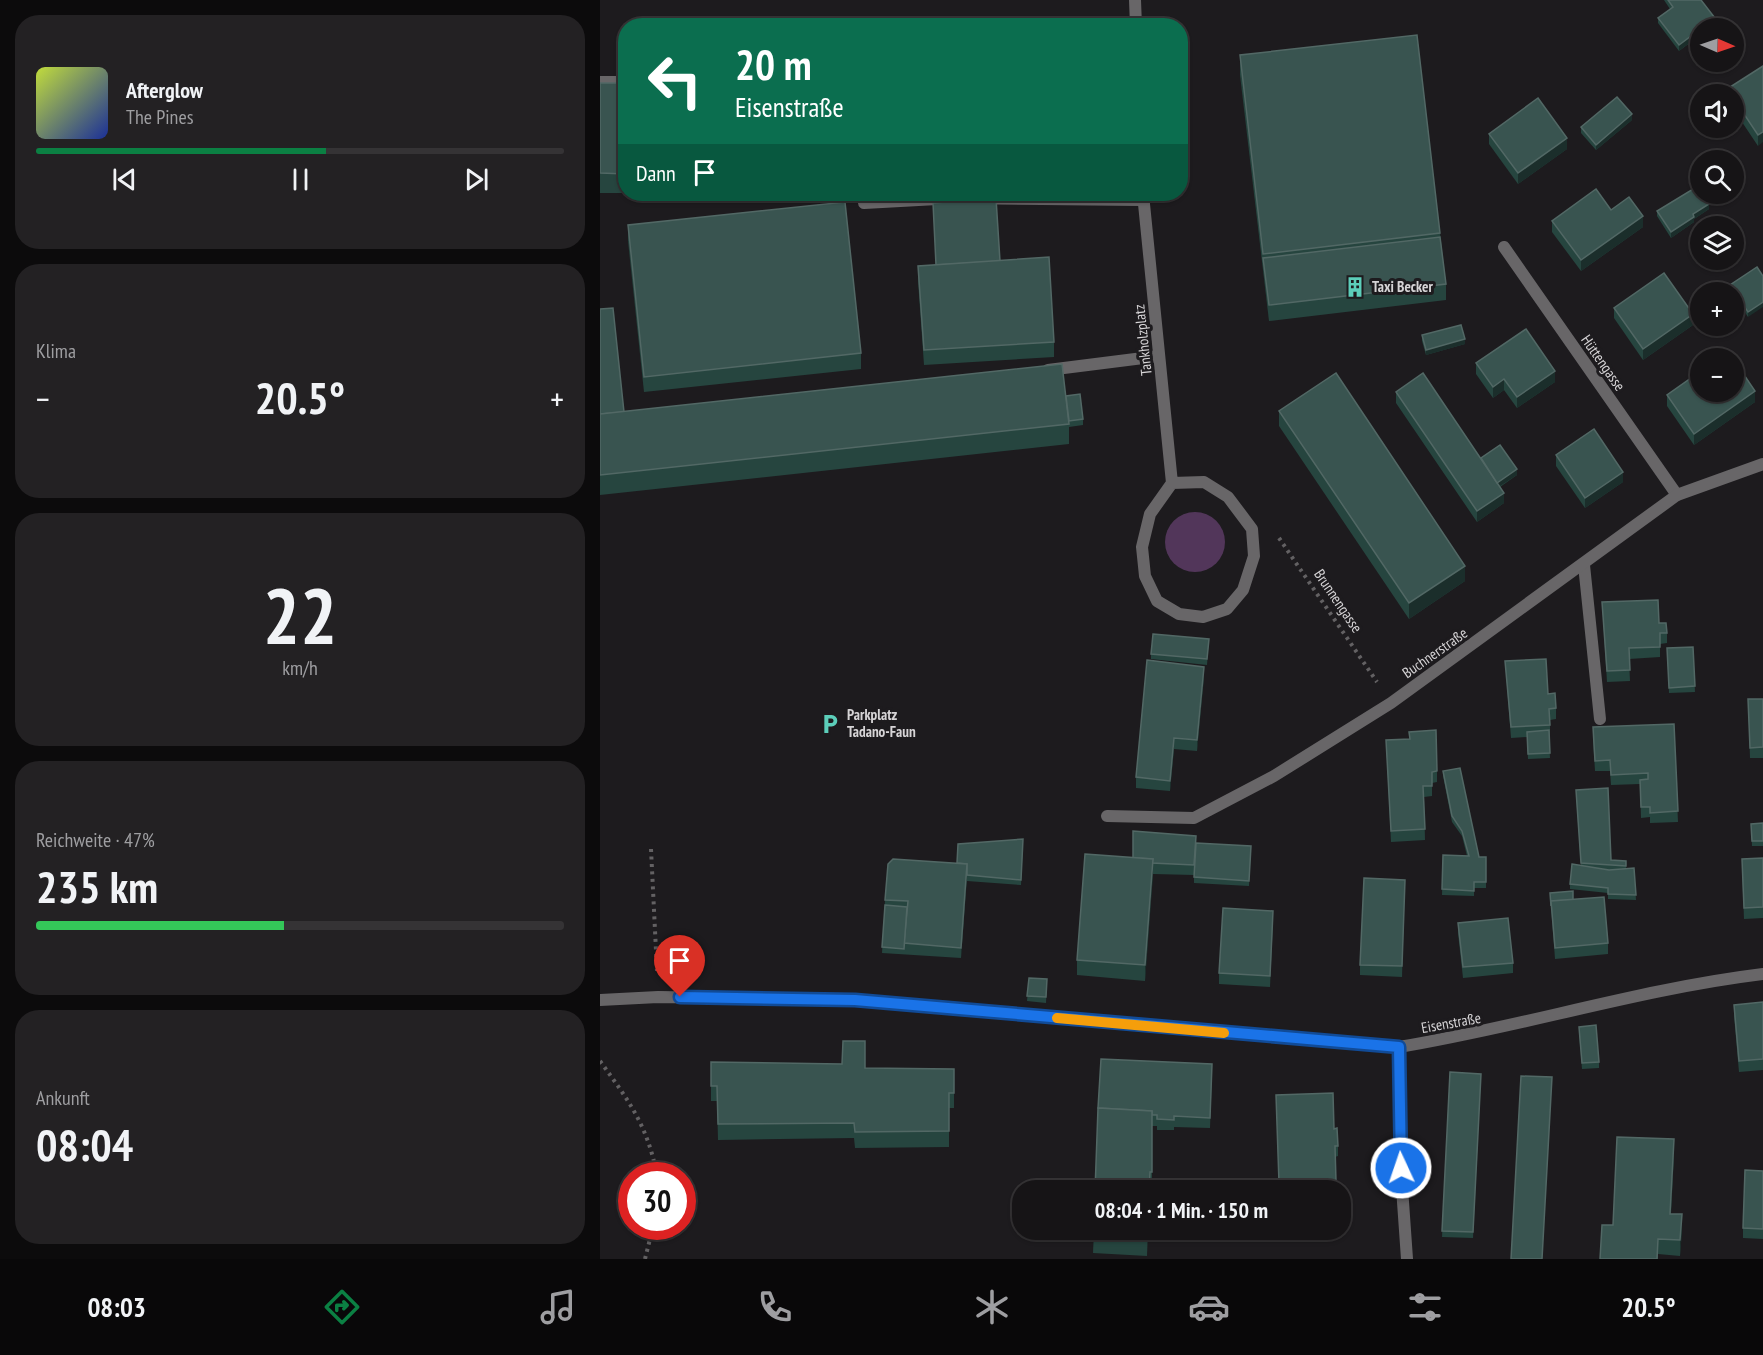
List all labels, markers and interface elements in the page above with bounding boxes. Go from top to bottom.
north arrow [1690,18,1744,72]
map controls [1690,18,1744,402]
text: 20 m [735,37,812,92]
icon: left [636,42,714,120]
text: Afterglow [126,76,203,104]
button: sound [1690,84,1744,138]
text: Eisenstraße [735,90,844,124]
text: The Pines [126,104,193,130]
button: search [1690,150,1744,204]
icon: arrive [688,156,721,189]
text: Dann [636,159,676,187]
icon: previous [108,163,141,196]
icon: pause [284,163,317,196]
icon: next [460,163,493,196]
button: layers [1690,216,1744,270]
building icon: Taxi Becker [1343,275,1367,299]
place label: Taxi Becker [1372,277,1434,296]
button: + [1690,282,1744,336]
street label: Tankholzplatz [1129,304,1156,377]
street label: Hüttengasse [1577,331,1630,394]
text: Klima [36,338,76,364]
button: − [1690,348,1744,402]
text: 20.5° [255,368,345,426]
text: − [36,377,50,420]
text: + [550,377,564,420]
text: 22 [263,565,337,666]
street label: Brunnengasse [1310,565,1367,636]
street label: Buchnerstraße [1398,623,1471,682]
text: km/h [282,655,318,681]
place label: Parkplatz Tadano-Faun [847,705,916,741]
parking icon: Parkplatz Tadano-Faun [818,712,842,736]
text: Reichweite · 47% [36,827,155,853]
text: 235 km [36,857,158,915]
pin [654,935,705,997]
icon: arrive [663,944,696,977]
street label: Eisenstraße [1420,1008,1482,1037]
text: Ankunft [36,1085,90,1111]
text: 08:04 [36,1115,133,1173]
position arrow [1369,1136,1433,1200]
speed limit sign: 30 [618,1162,696,1240]
text: 08:04 · 1 Min. · 150 m [1095,1196,1268,1224]
icon: directions [321,1286,363,1328]
icon: music [537,1286,579,1328]
icon: phone [754,1286,796,1328]
icon: climate [971,1286,1013,1328]
icon: car [1188,1286,1230,1328]
icon: filters [1404,1286,1446,1328]
text: 08:03 [87,1290,146,1324]
text: 20.5° [1621,1290,1676,1324]

